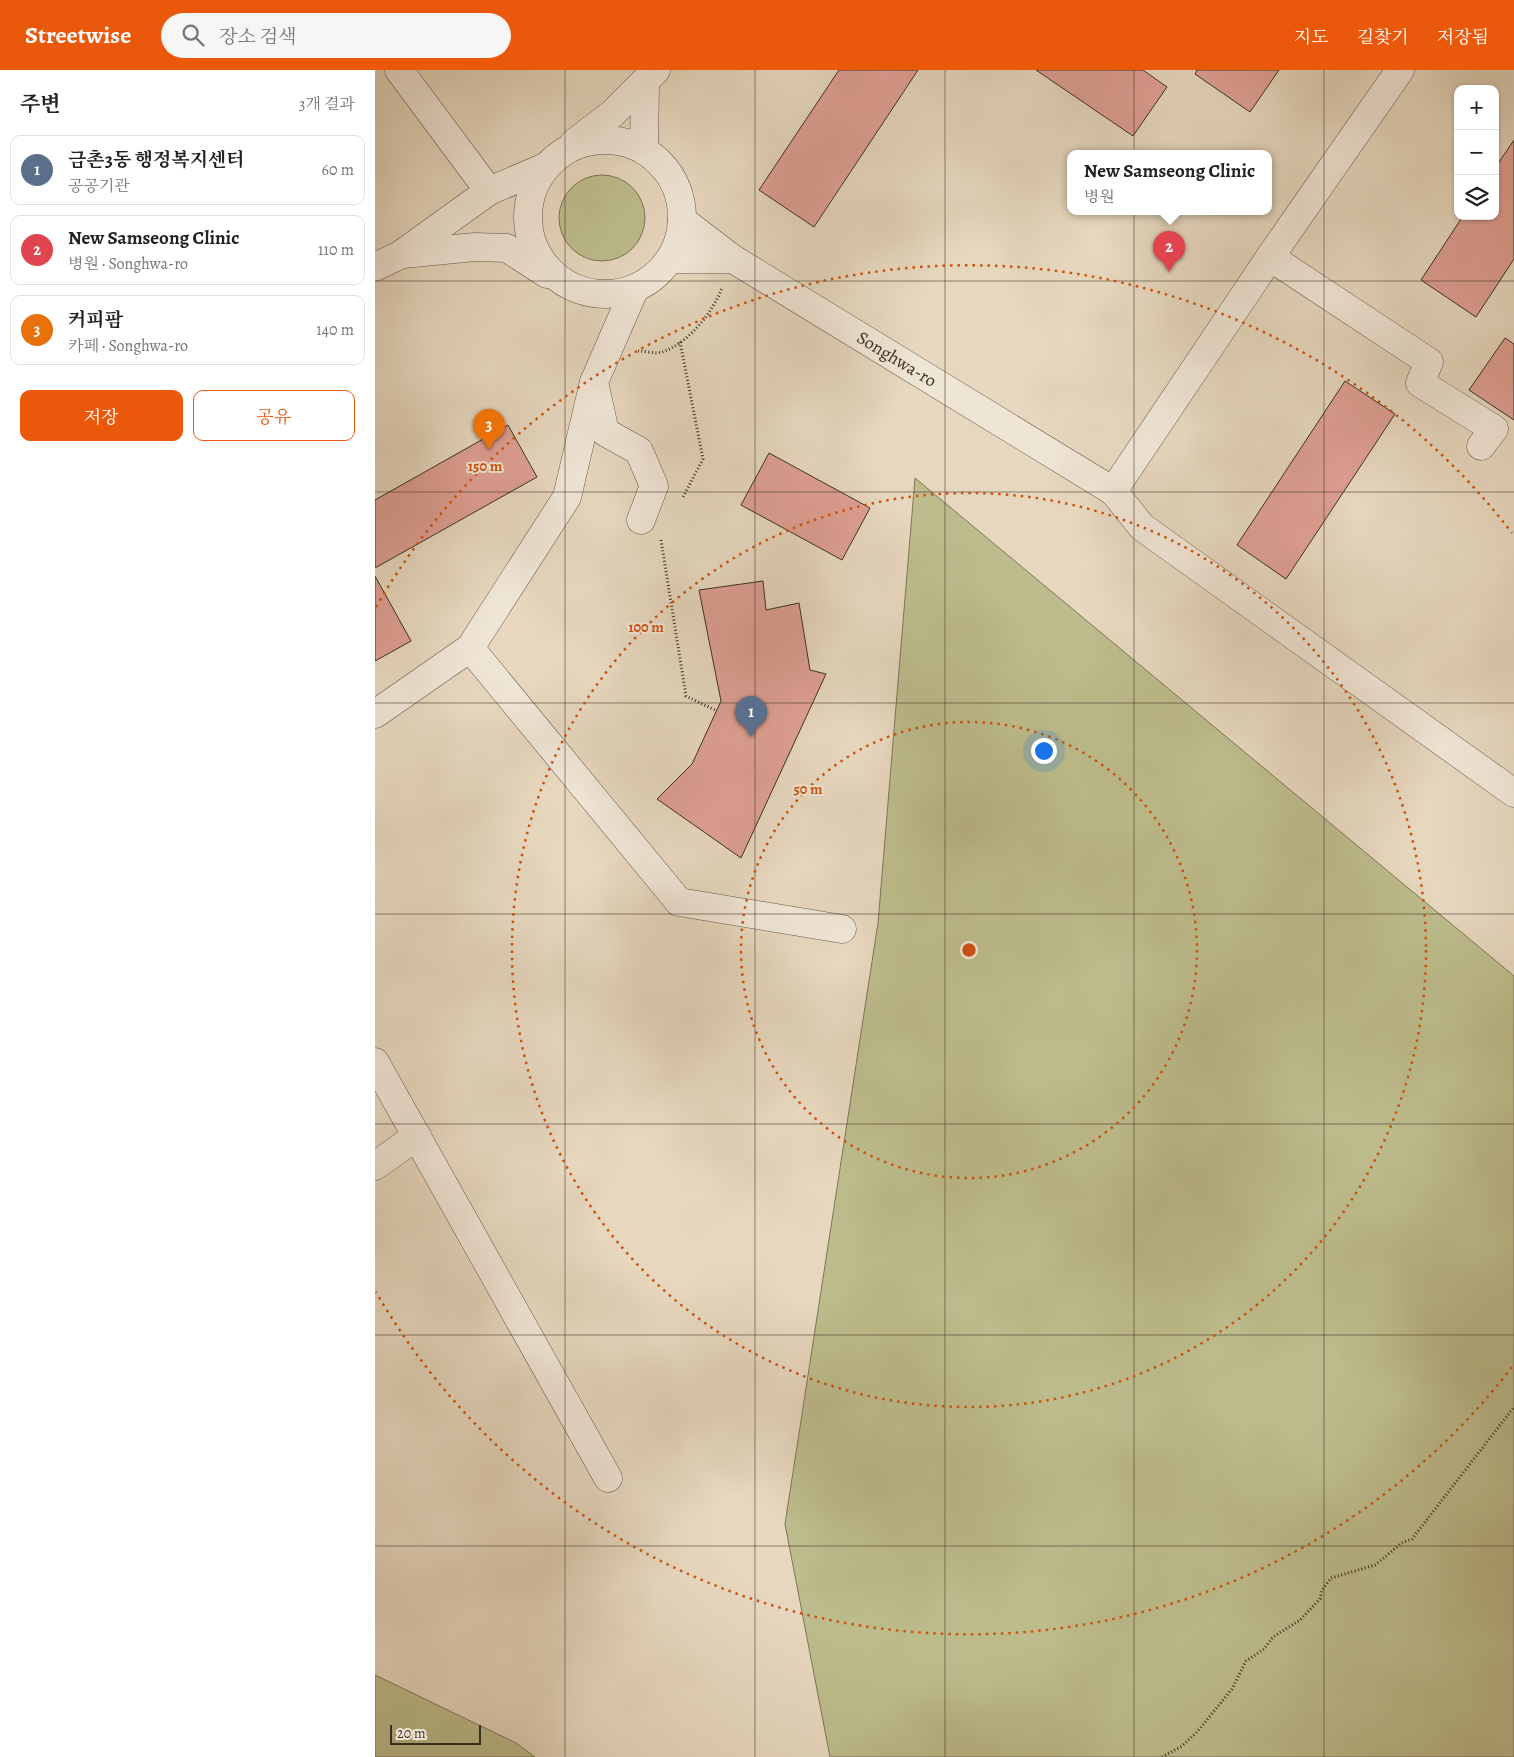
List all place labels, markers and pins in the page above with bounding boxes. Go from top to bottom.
pin: 2 [1153,231,1185,272]
pin: 3 [473,409,505,450]
pin: 1 [735,696,767,737]
centre of rings [960,941,978,959]

